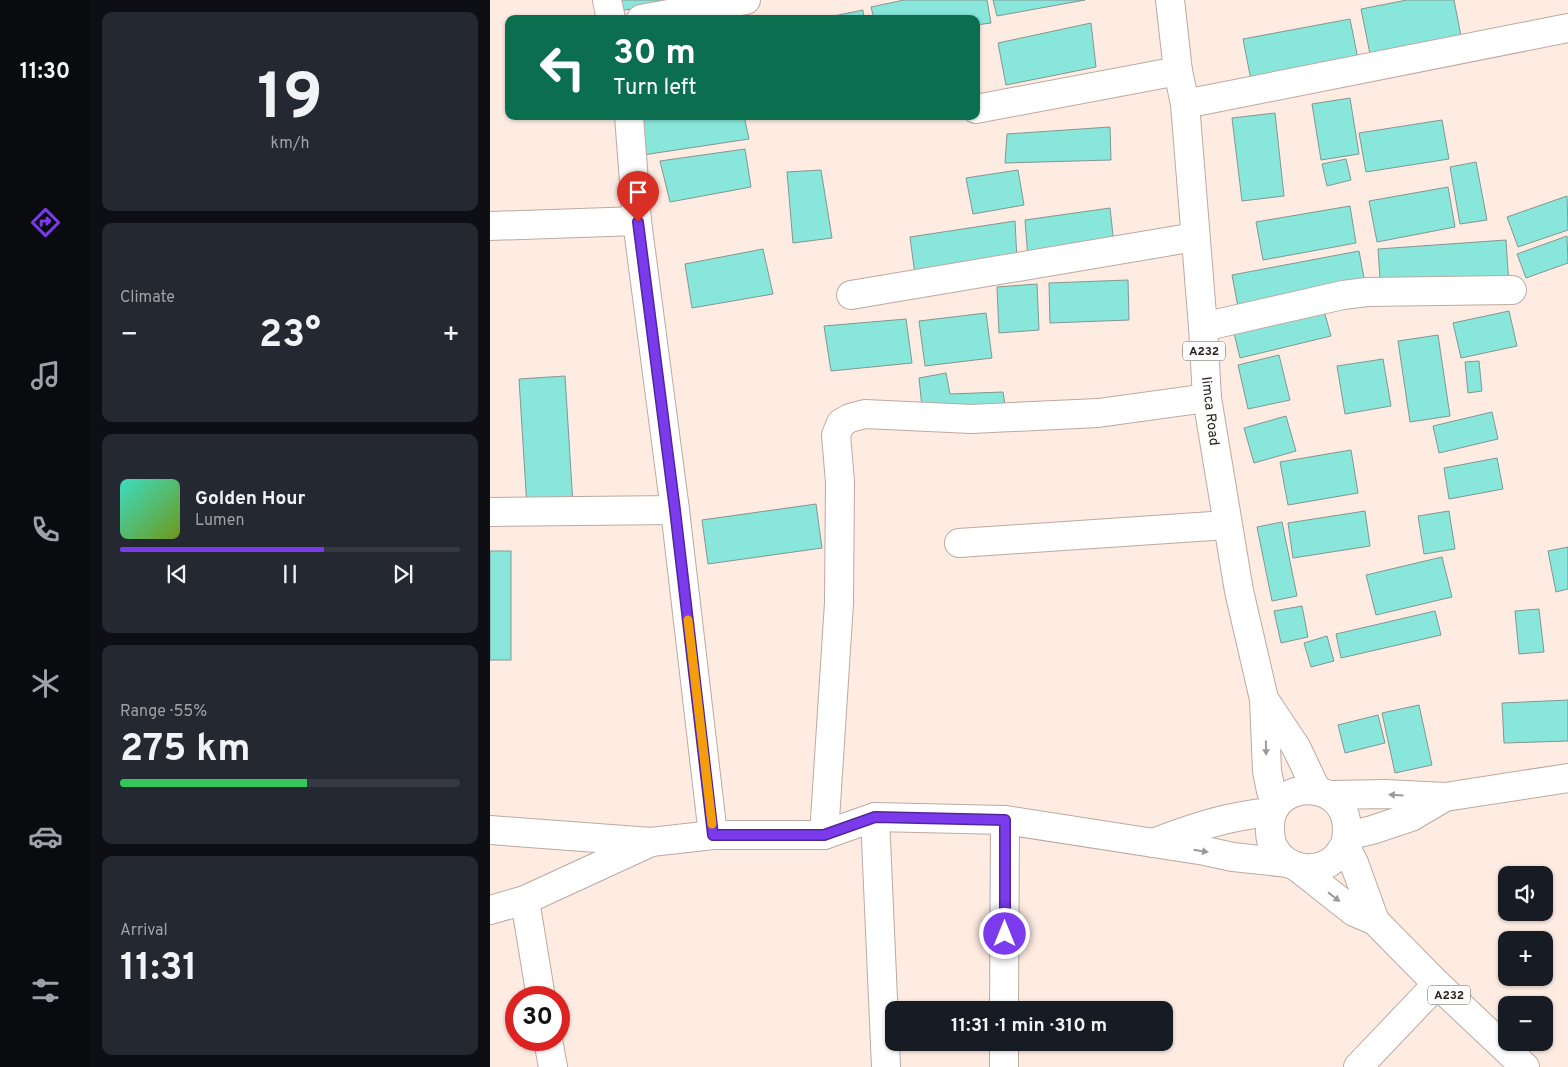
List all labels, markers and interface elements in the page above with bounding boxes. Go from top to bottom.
text: 30 m [613,32,696,76]
icon: left [530,35,595,100]
text: 11:30 [20,59,70,86]
text: 19 [257,60,323,142]
text: Turn left [613,75,696,102]
text: km/h [271,134,309,154]
pin [617,171,659,222]
icon: arrive [624,178,652,206]
icon: directions [28,205,63,240]
text: Climate [120,288,175,308]
text: 23° [259,312,321,361]
text: − [120,318,138,354]
text: + [442,318,460,354]
road number: A232 [1183,342,1225,361]
icon: music [28,358,63,393]
street label: limca Road [1197,376,1222,447]
text: Golden Hour [195,487,306,511]
text: Lumen [195,511,245,531]
icon: phone [28,512,63,547]
icon: previous [163,560,191,588]
icon: pause [276,560,304,588]
icon: next [389,560,417,588]
icon: climate [28,666,63,701]
text: Range · 55% [120,702,207,722]
text: 275 km [120,726,251,775]
one-way arrow [1262,740,1270,756]
one-way arrow [1388,790,1404,798]
icon: car [28,819,63,854]
one-way arrow [1193,847,1209,855]
map controls [1498,866,1553,1051]
button: sound [1498,866,1553,921]
one-way arrow [1327,891,1340,902]
position arrow [978,907,1030,959]
text: Arrival [120,921,168,941]
button: + [1498,931,1553,986]
text: 11:31 [120,945,198,994]
icon: filters [28,973,63,1008]
speed limit sign: 30 [505,986,570,1051]
road number: A232 [1428,986,1470,1004]
button: − [1498,996,1553,1051]
text: 11:31 · 1 min · 310 m [951,1014,1107,1038]

